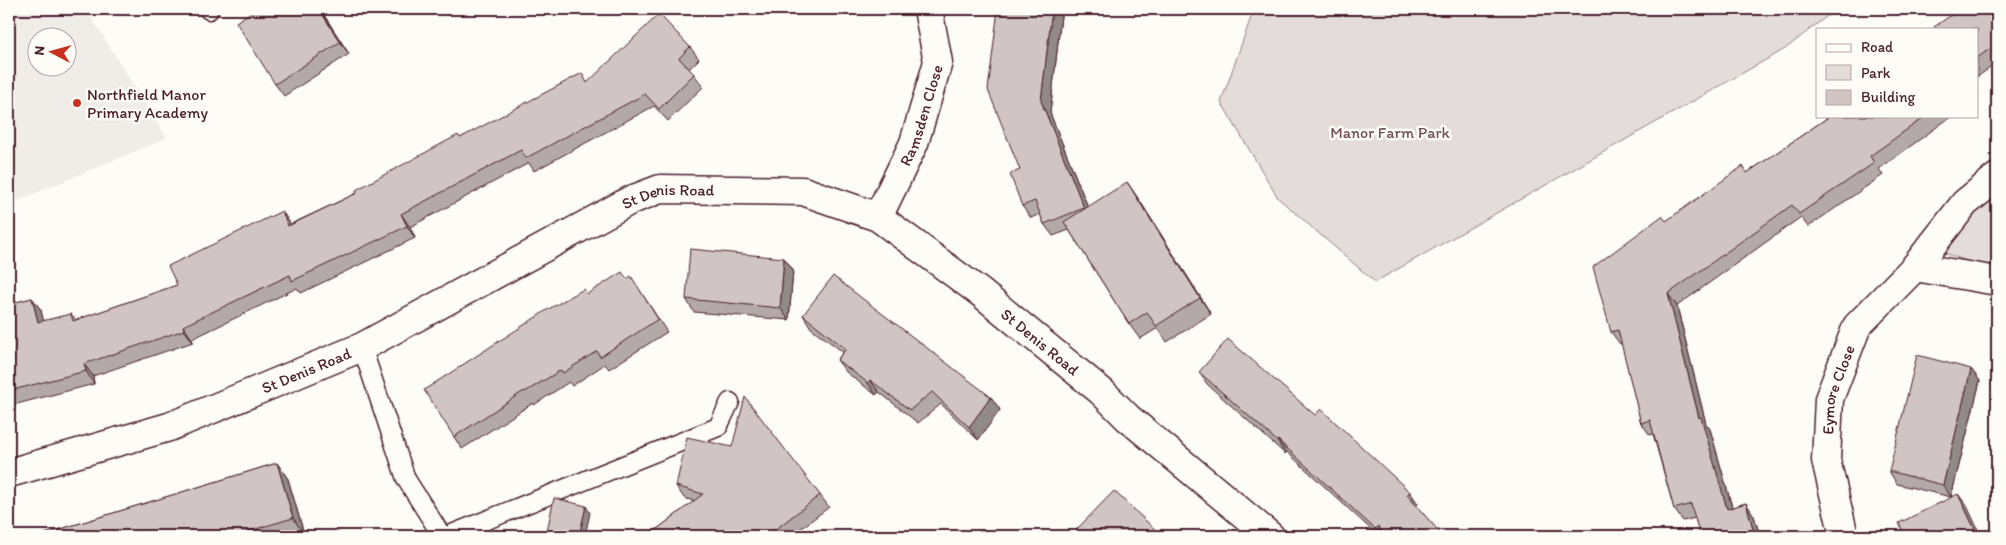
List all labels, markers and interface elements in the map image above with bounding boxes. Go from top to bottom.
north arrow [28,28,78,78]
legend [1816,28,1978,118]
text: Road [1861,38,1894,56]
text: N [31,45,49,56]
street label: Ramsden Close [895,62,946,169]
text: Park [1861,64,1891,82]
place label: Northfield Manor Primary Academy [87,85,208,122]
text: Building [1861,88,1915,106]
marker: Northfield Manor Primary Academy [71,97,83,109]
park label: Manor Farm Park [1330,123,1451,142]
street label: St Denis Road [618,179,715,213]
street label: St Denis Road [998,304,1083,379]
street label: Eymore Close [1818,342,1858,435]
street label: St Denis Road [259,343,354,397]

